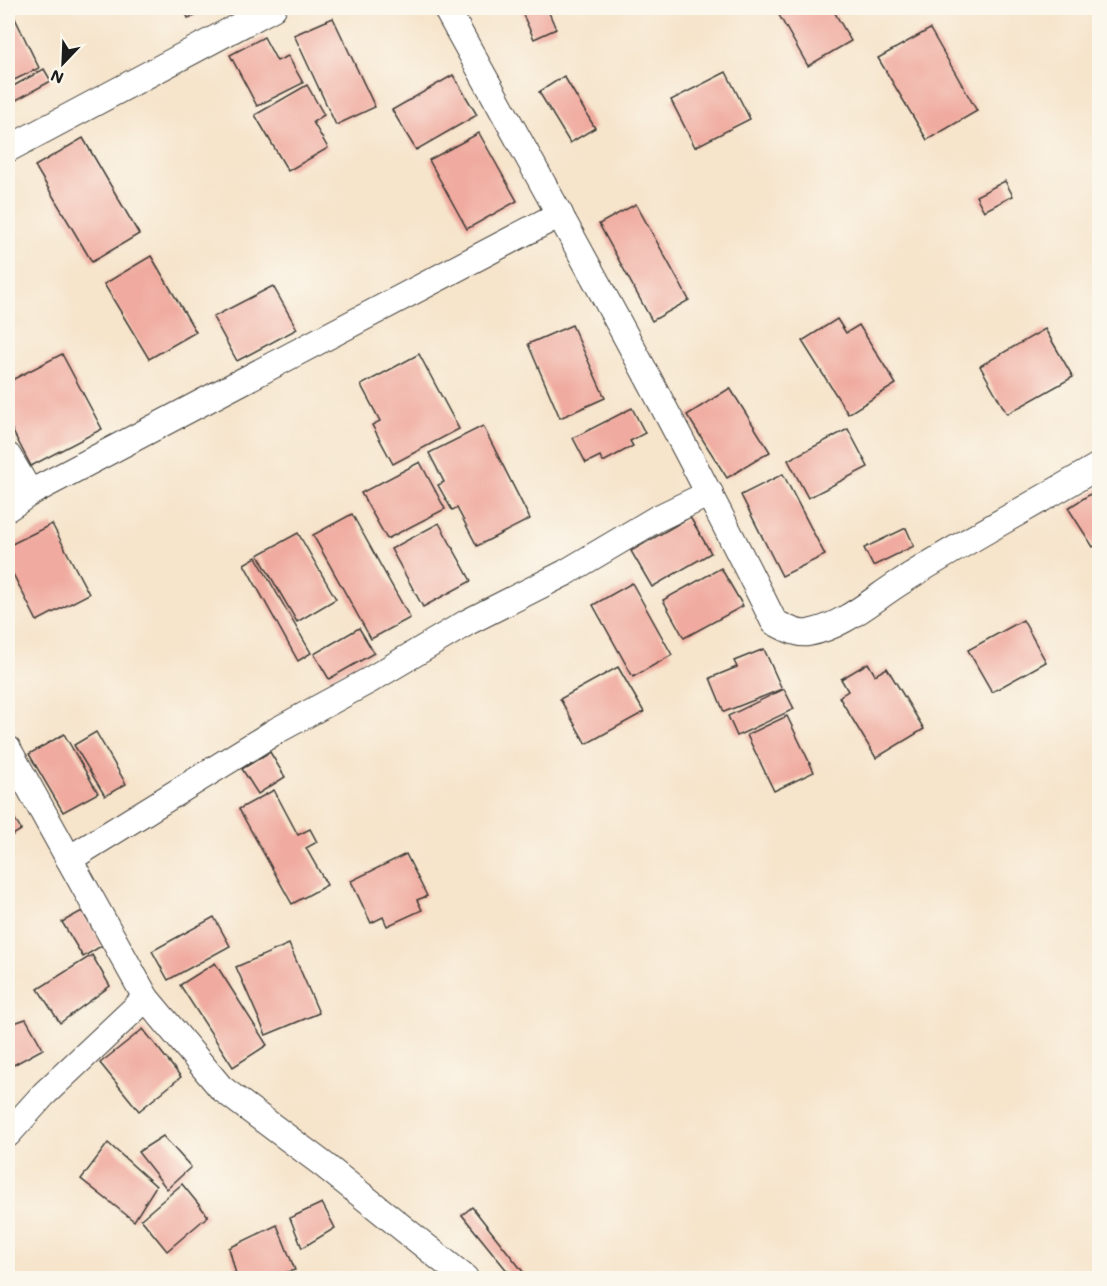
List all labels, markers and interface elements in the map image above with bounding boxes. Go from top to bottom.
north arrow [33,33,93,93]
text: N [47,65,67,89]

